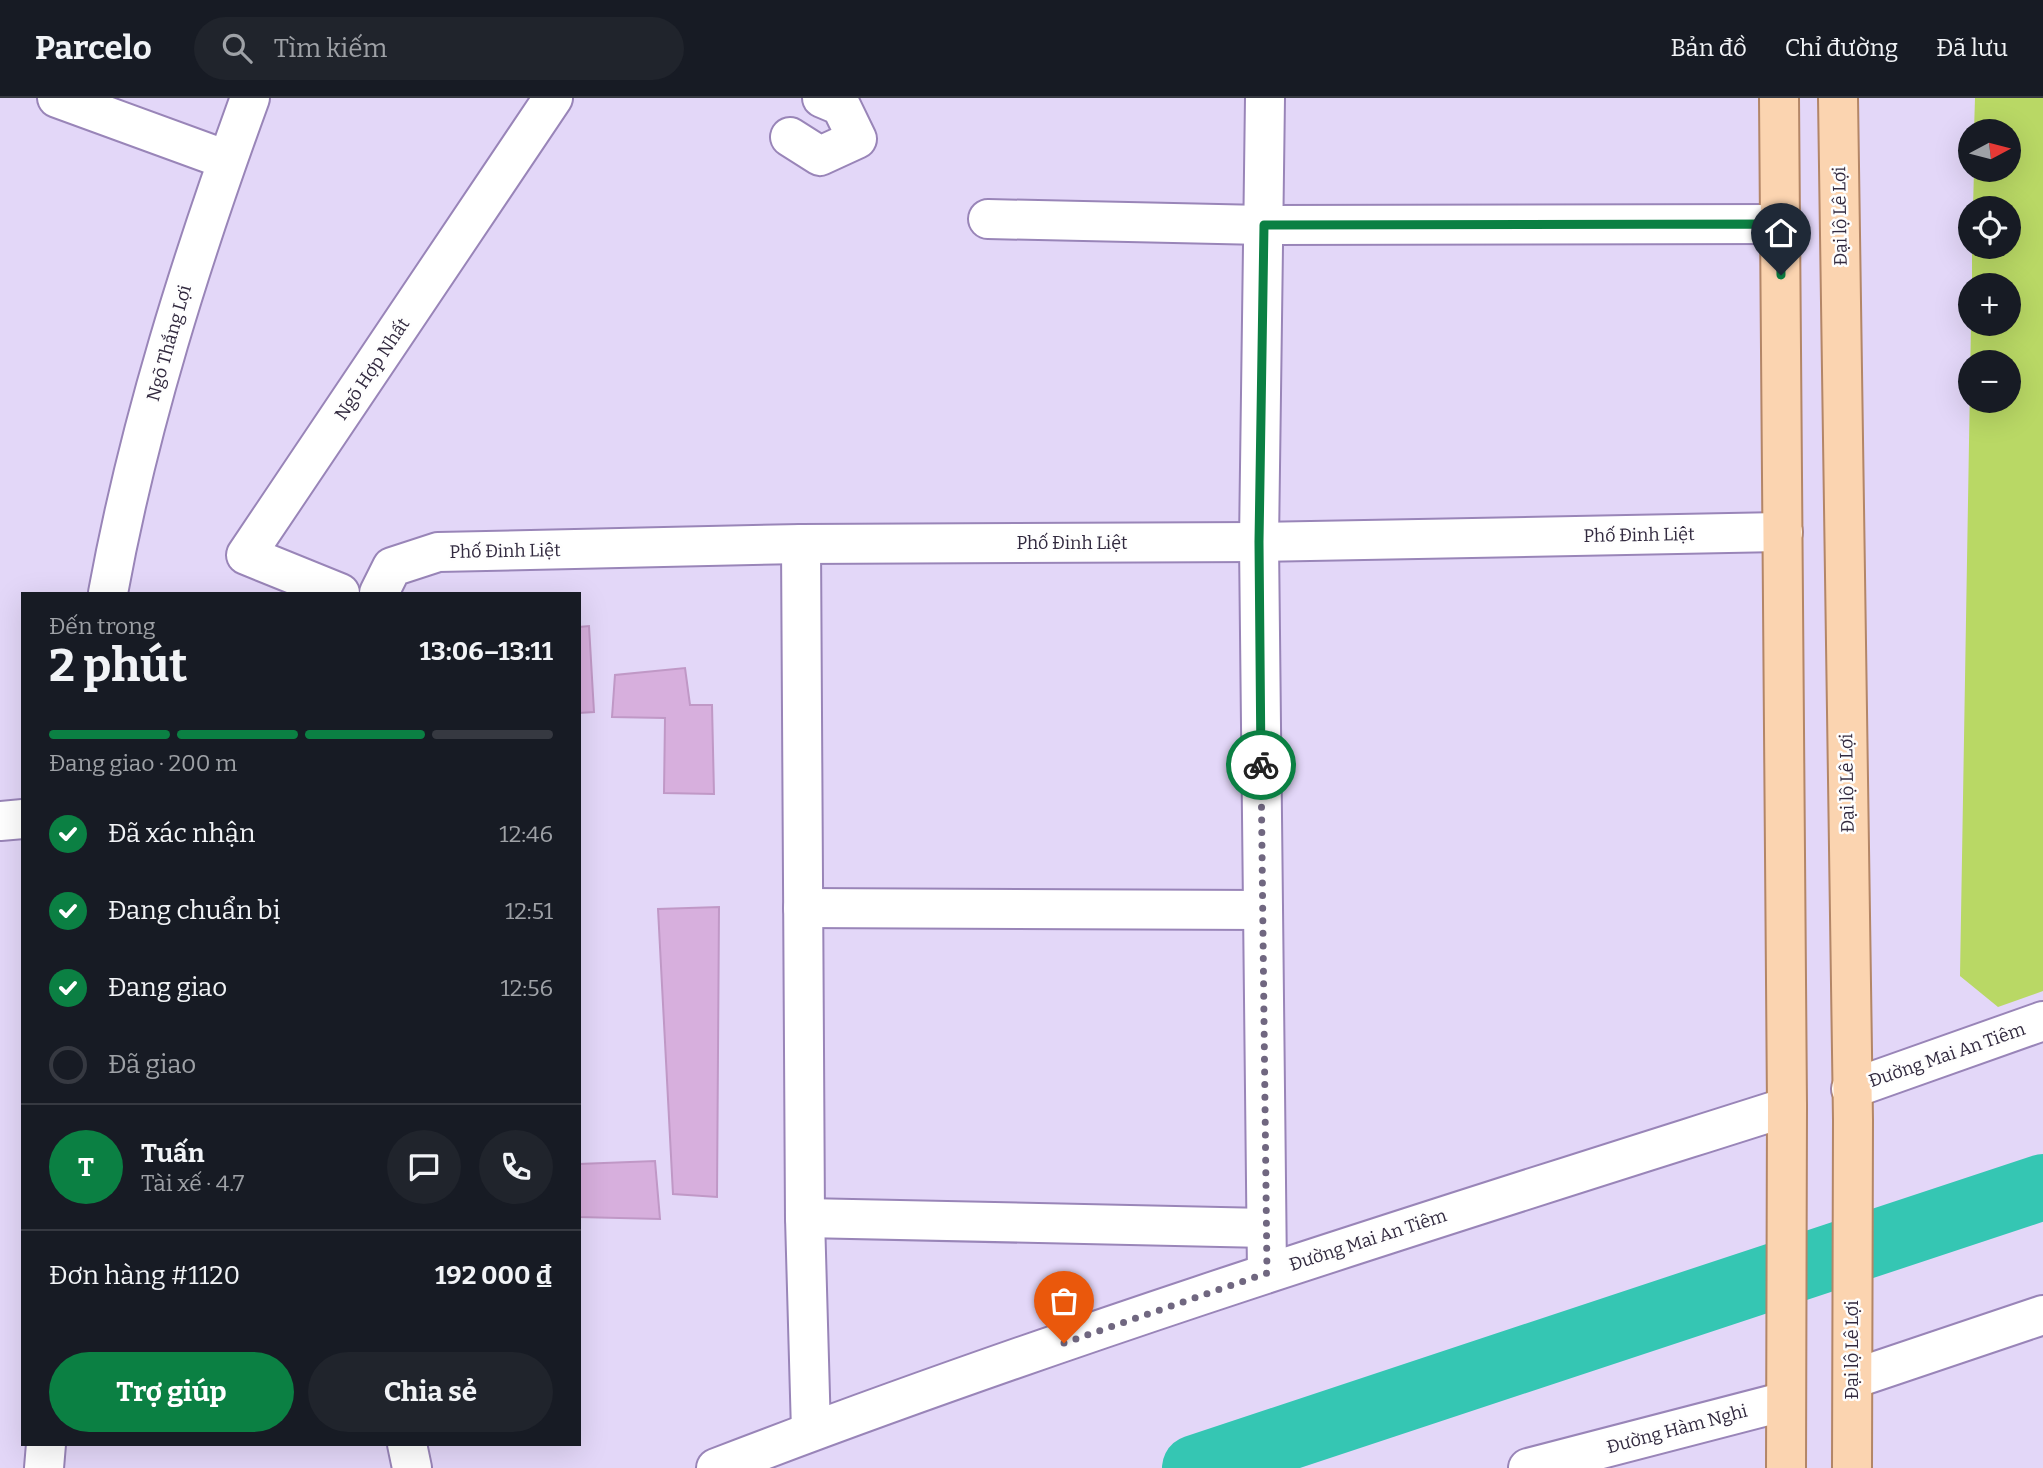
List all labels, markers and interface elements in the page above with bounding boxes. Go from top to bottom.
search box [194,17,684,80]
text: Parcelo [35,28,152,68]
icon: search [218,29,256,67]
text: Tìm kiếm [274,33,387,64]
text: Bản đồ [1671,34,1747,62]
text: Chỉ đường [1785,34,1898,62]
text: Đã lưu [1936,34,2008,62]
north arrow [1958,119,2021,182]
map controls [1958,119,2021,413]
street label: Đại lộ Lê Lợi [1828,166,1852,266]
button: locate [1958,196,2021,259]
pin [1751,203,1811,275]
icon: home [1762,214,1800,252]
button: + [1958,273,2021,336]
street label: Ngõ Thắng Lợi [142,282,196,404]
street label: Ngõ Hợp Nhất [330,313,414,424]
button: − [1958,350,2021,413]
street label: Phố Đinh Liệt [1583,523,1695,547]
street label: Phố Đinh Liệt [1016,532,1128,554]
street label: Phố Đinh Liệt [449,539,561,563]
text: Đến trong [49,612,156,640]
text: 13:06–13:11 [420,636,553,667]
text: 2 phút [49,638,188,693]
courier [1226,730,1296,800]
street label: Đại lộ Lê Lợi [1835,733,1859,833]
icon: bike [1242,746,1280,784]
text: Đang giao · 200 m [49,749,237,777]
icon: check [49,815,87,853]
text: Đã xác nhận [108,818,255,849]
text: 12:46 [499,820,553,848]
icon: check [49,892,87,930]
text: Đang chuẩn bị [108,895,280,926]
text: 12:51 [505,897,553,925]
icon: check [49,969,87,1007]
text: Đang giao [108,972,227,1003]
text: 12:56 [501,974,553,1002]
street label: Đường Mai An Tiêm [1866,1018,2028,1092]
text: Đã giao [108,1049,196,1080]
button: chat [387,1130,461,1204]
button: phone [479,1130,553,1204]
text: Tuấn [141,1138,204,1169]
text: T [78,1152,94,1183]
text: Tài xế · 4.7 [141,1169,244,1197]
street label: Đường Mai An Tiêm [1287,1204,1449,1276]
text: Đơn hàng #1120 [49,1260,240,1291]
text: 192 000 ₫ [435,1260,553,1291]
pin [1034,1271,1094,1343]
icon: bag [1045,1282,1083,1320]
street label: Đại lộ Lê Lợi [1841,1300,1863,1400]
button: Trợ giúp [49,1352,294,1432]
button: Chia sẻ [308,1352,553,1432]
street label: Đường Hàm Nghi [1604,1400,1750,1458]

